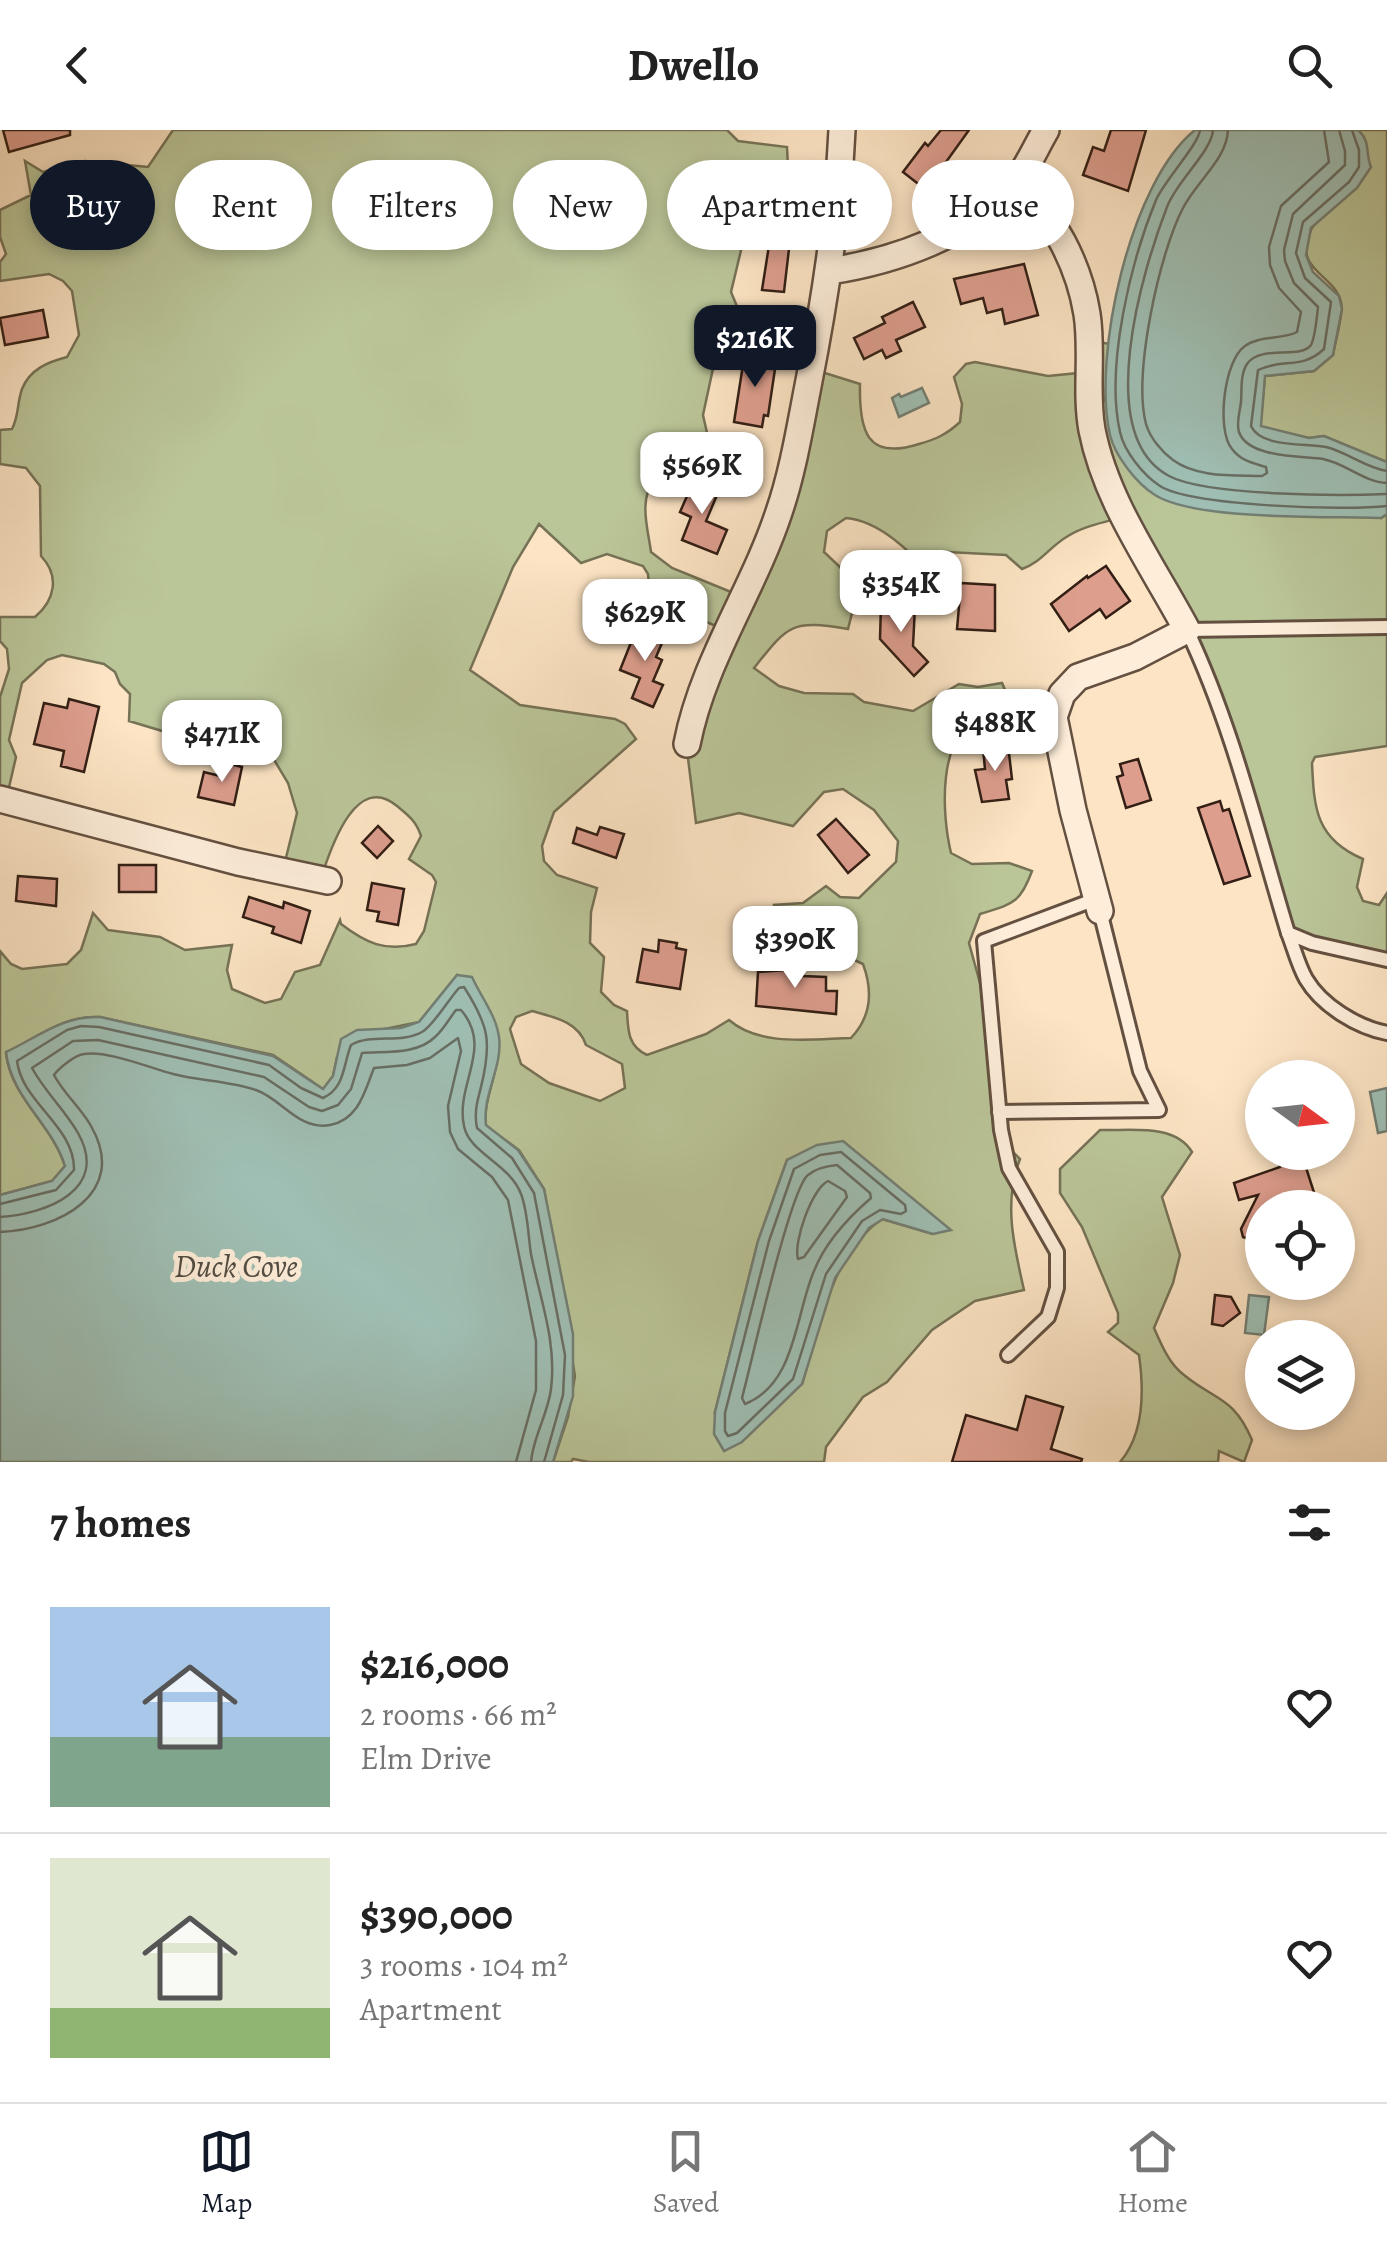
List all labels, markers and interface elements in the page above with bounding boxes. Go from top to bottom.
text: Dwello [628,34,759,96]
icon: back [50,38,105,93]
icon: search [1282,38,1337,93]
chip: Buy [30,160,155,250]
chip: Rent [175,160,312,250]
chip: Filters [332,160,493,250]
chip: New [513,160,647,250]
chip: Apartment [667,160,892,250]
chip: House [912,160,1074,250]
pin: $216K [685,305,825,390]
text: $216K [716,315,794,359]
pin: $569K [632,432,772,517]
text: $569K [662,442,742,486]
pin: $354K [831,550,971,635]
text: $354K [862,560,940,604]
pin: $629K [575,579,715,664]
text: $629K [604,589,686,633]
pin: $488K [925,689,1065,774]
text: $488K [954,699,1036,743]
pin: $471K [152,700,292,785]
text: $471K [184,710,260,754]
pin: $390K [725,906,865,991]
text: $390K [755,916,835,960]
north arrow [1245,1060,1355,1170]
map controls [1245,1060,1355,1430]
button: locate [1245,1190,1355,1300]
water label: Duck Cove [174,1244,298,1288]
button: layers [1245,1320,1355,1430]
text: 7 homes [50,1494,191,1551]
icon: filters [1282,1495,1337,1550]
text: $216,000 [360,1635,509,1692]
icon: home [130,1647,250,1767]
icon: heart [1282,1680,1337,1735]
text: 2 rooms · 66 m² [360,1692,557,1736]
text: Elm Drive [360,1736,492,1780]
text: $390,000 [360,1886,513,1943]
icon: home [130,1898,250,2018]
icon: heart [1282,1931,1337,1986]
text: 3 rooms · 104 m² [360,1943,568,1987]
text: Apartment [360,1987,502,2031]
tab: Map [199,2124,254,2222]
tab: Saved [653,2124,719,2222]
tab: Home [1117,2124,1188,2222]

